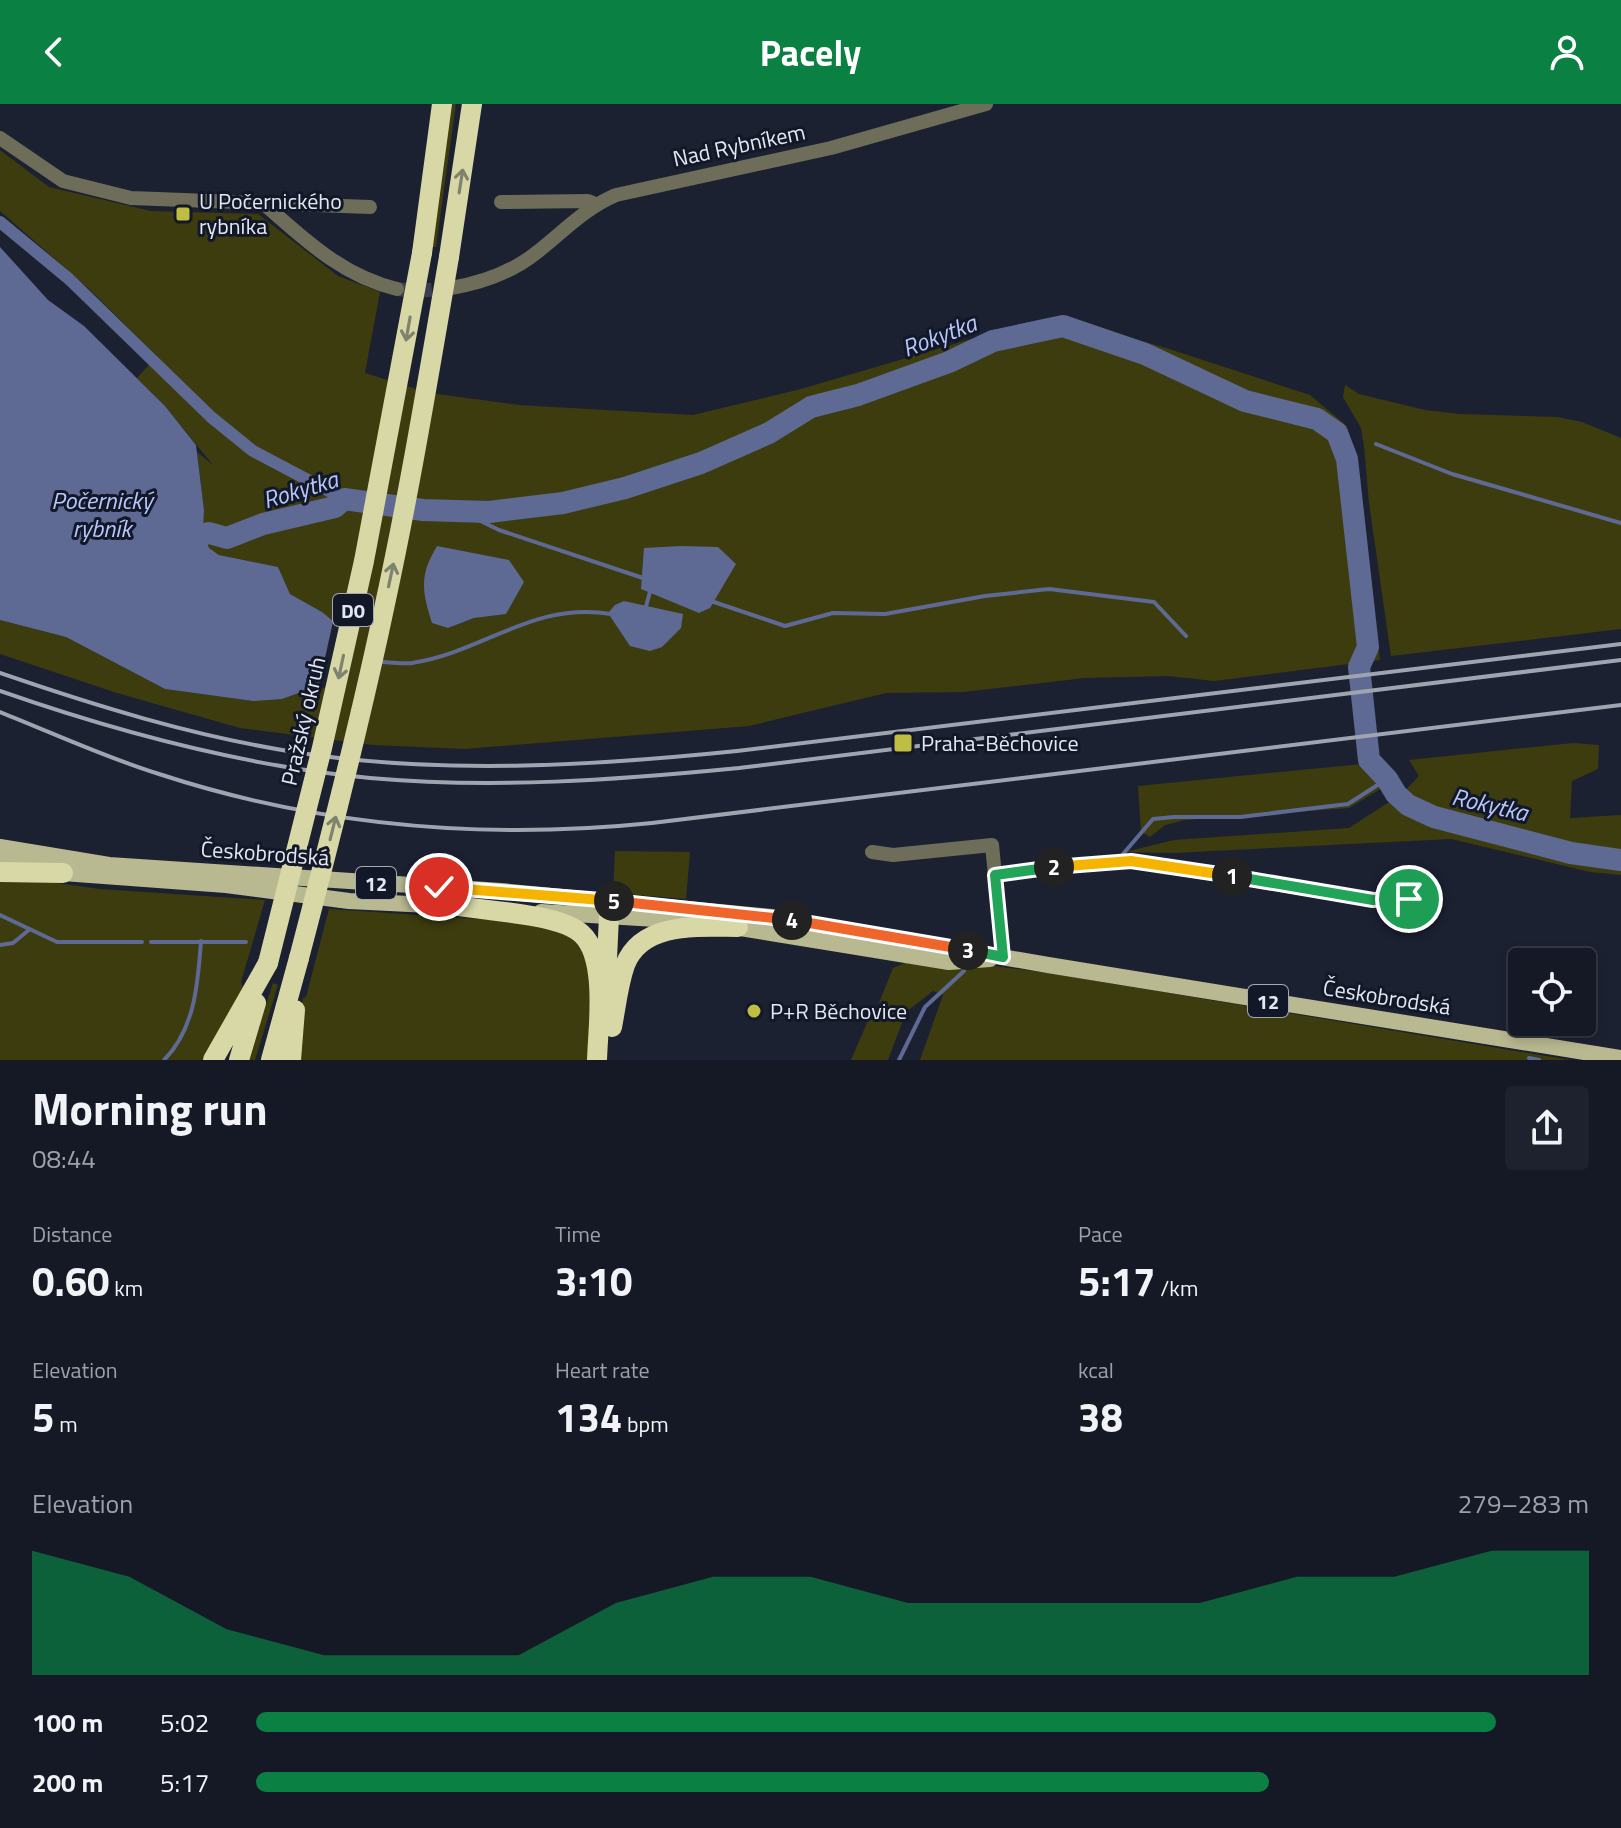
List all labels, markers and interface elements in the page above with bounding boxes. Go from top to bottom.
text: Pacely [760,25,861,80]
icon: back [32,30,76,74]
icon: person [1545,30,1589,74]
street label: Nad Rybníkem [670,114,808,176]
one-way arrow [454,169,469,194]
place label: U Počernického rybníka [199,184,342,243]
marker: U Počernického rybníka [174,205,192,223]
water label: Rokytka [897,304,983,366]
one-way arrow [399,316,414,342]
water label: Rokytka [258,460,344,517]
water label: Počernický rybník [51,482,156,546]
one-way arrow [384,562,399,588]
road number: D0 [333,594,373,626]
street label: Pražský okruh [272,653,334,789]
one-way arrow [333,654,348,679]
place label: Praha-Běchovice [921,726,1079,760]
marker: Praha-Běchovice [892,732,914,754]
water label: Rokytka [1449,778,1533,831]
one-way arrow [326,816,341,841]
street label: Českobrodská [200,832,330,874]
pin: 2 [1034,847,1074,887]
text: 2 [1048,850,1060,884]
pin [405,853,473,921]
pin: 1 [1212,856,1252,896]
text: 1 [1226,859,1238,893]
icon: check [417,865,461,909]
pin [1375,865,1443,933]
road number: 12 [356,867,396,899]
icon: arrive [1387,877,1431,921]
pin: 5 [594,881,634,921]
text: 5 [608,884,620,918]
pin: 4 [772,900,812,940]
text: 4 [786,903,798,937]
pin: 3 [948,930,988,970]
text: 3 [962,933,974,967]
map controls [1508,948,1596,1036]
button: locate [1508,948,1596,1036]
street label: Českobrodská [1321,970,1453,1024]
road number: 12 [1248,985,1288,1017]
place label: P+R Běchovice [770,994,907,1028]
marker: P+R Běchovice [745,1002,763,1020]
text: Morning run [32,1075,268,1142]
button: share [1505,1086,1589,1170]
text: 08:44 [32,1139,96,1178]
text: Distance [32,1217,112,1251]
text: Time [555,1217,601,1251]
text: Pace [1078,1217,1123,1251]
text: 0.60 [32,1251,109,1312]
text: 3:10 [555,1251,632,1312]
text: 5:17 [1078,1251,1155,1312]
text: km [109,1271,143,1305]
text: /km [1155,1271,1198,1305]
text: Elevation [32,1353,118,1387]
text: Heart rate [555,1353,650,1387]
text: kcal [1078,1353,1114,1387]
text: 5 [32,1387,54,1448]
text: 134 [555,1387,622,1448]
text: 38 [1078,1387,1123,1448]
text: m [54,1407,78,1441]
text: bpm [622,1407,669,1441]
text: Elevation [32,1484,133,1523]
text: 279–283 m [1458,1484,1589,1523]
text: 100 m [32,1703,103,1742]
text: 5:02 [160,1703,209,1742]
text: 200 m [32,1763,103,1802]
text: 5:17 [160,1763,209,1802]

